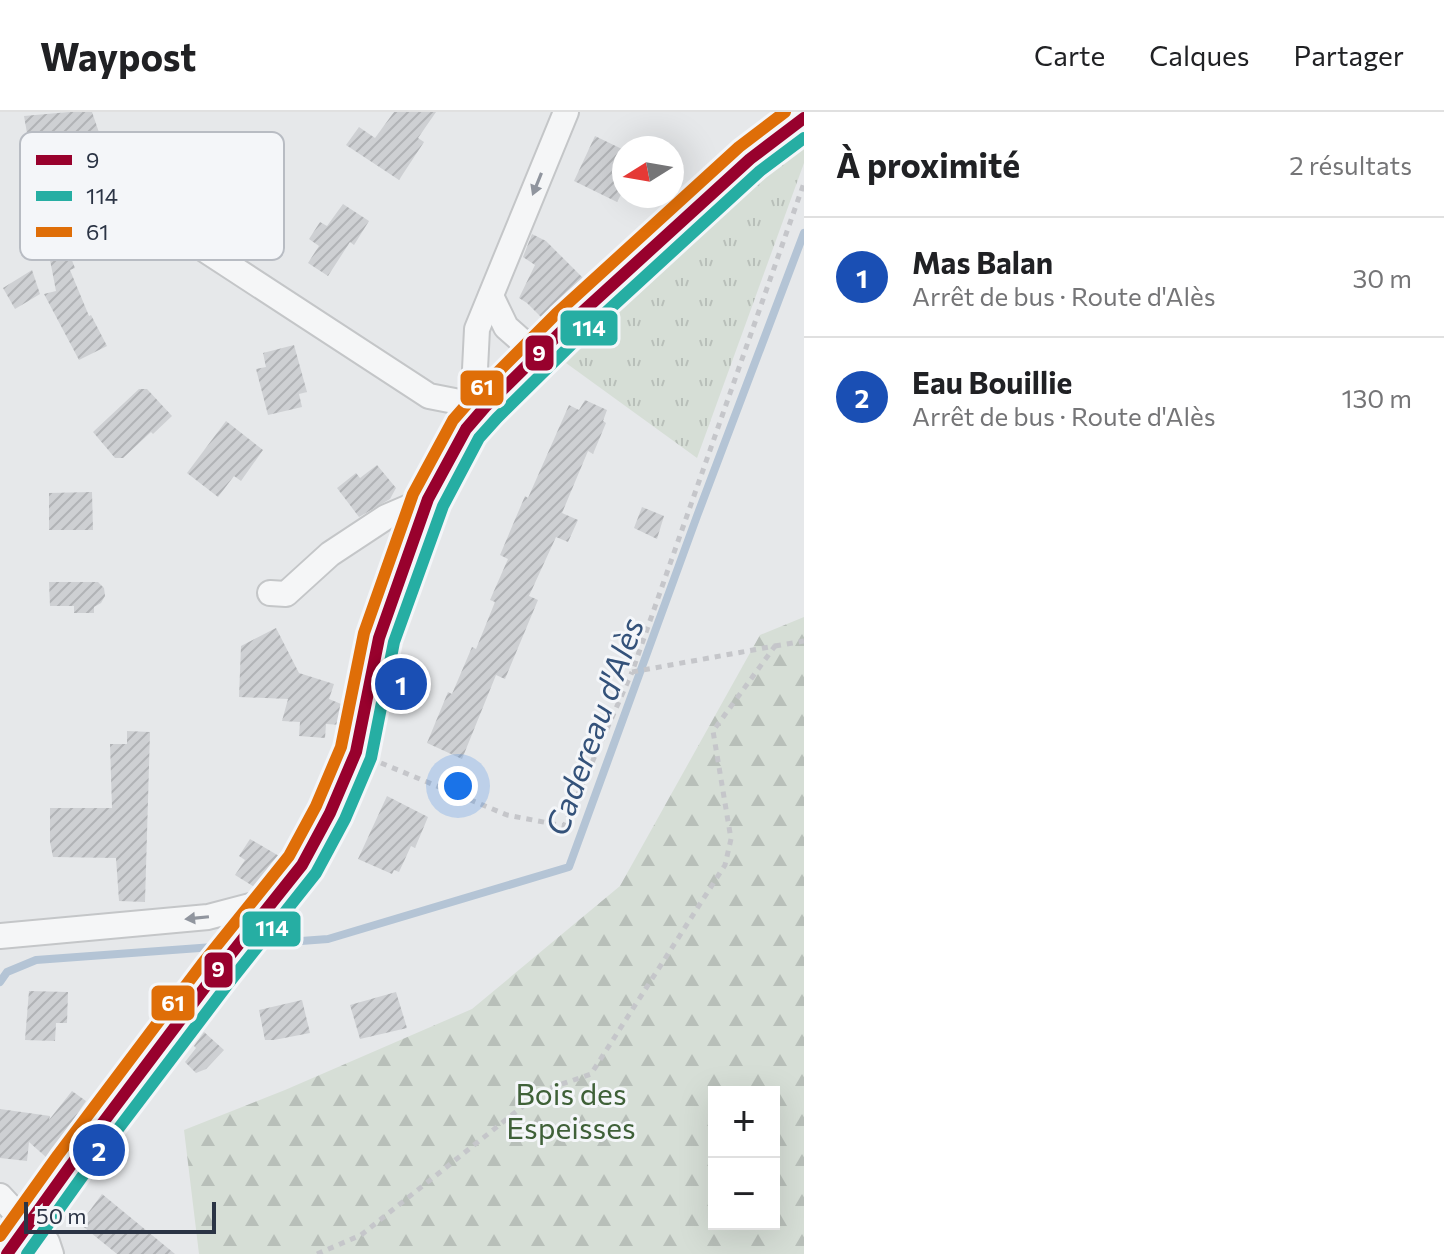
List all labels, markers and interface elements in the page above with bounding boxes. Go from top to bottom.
text: Waypost [40,32,196,79]
text: Carte [1034,38,1105,72]
text: Calques [1149,38,1250,72]
text: Partager [1294,38,1404,72]
legend [20,132,284,260]
north arrow [612,136,684,208]
text: À proximité [836,143,1020,185]
text: 9 [86,146,99,173]
text: 2 résultats [1289,149,1412,180]
one-way arrow [530,172,543,196]
text: 114 [86,182,118,209]
text: 61 [86,218,109,245]
text: Mas Balan [912,243,1053,280]
text: 1 [856,262,868,293]
text: 30 m [1353,262,1412,293]
text: Arrêt de bus · Route d'Alès [912,280,1216,311]
line badge: 114 [559,309,619,347]
text: 114 [572,314,606,341]
line badge: 9 [524,334,555,372]
text: 9 [532,339,546,366]
text: Eau Bouillie [912,363,1072,400]
line badge: 61 [459,369,505,407]
text: 61 [470,373,494,400]
text: 2 [855,382,869,413]
text: 130 m [1341,382,1412,413]
text: Arrêt de bus · Route d'Alès [912,400,1216,431]
water label: Cadereau d'Alès [535,612,651,841]
pin: 1 [375,654,427,714]
your location [438,766,478,806]
line badge: 114 [241,910,302,948]
one-way arrow [184,912,209,925]
text: 114 [255,914,289,941]
line badge: 9 [203,951,234,989]
text: 9 [211,955,225,982]
line badge: 61 [150,984,196,1022]
text: 61 [161,989,185,1016]
park label: Bois des Espeisses [506,1074,636,1145]
map controls [708,1086,780,1230]
button: + [708,1086,780,1158]
pin: 2 [73,1120,125,1180]
button: − [708,1158,780,1230]
scale bar [24,1198,216,1234]
text: 50 m [36,1202,86,1229]

